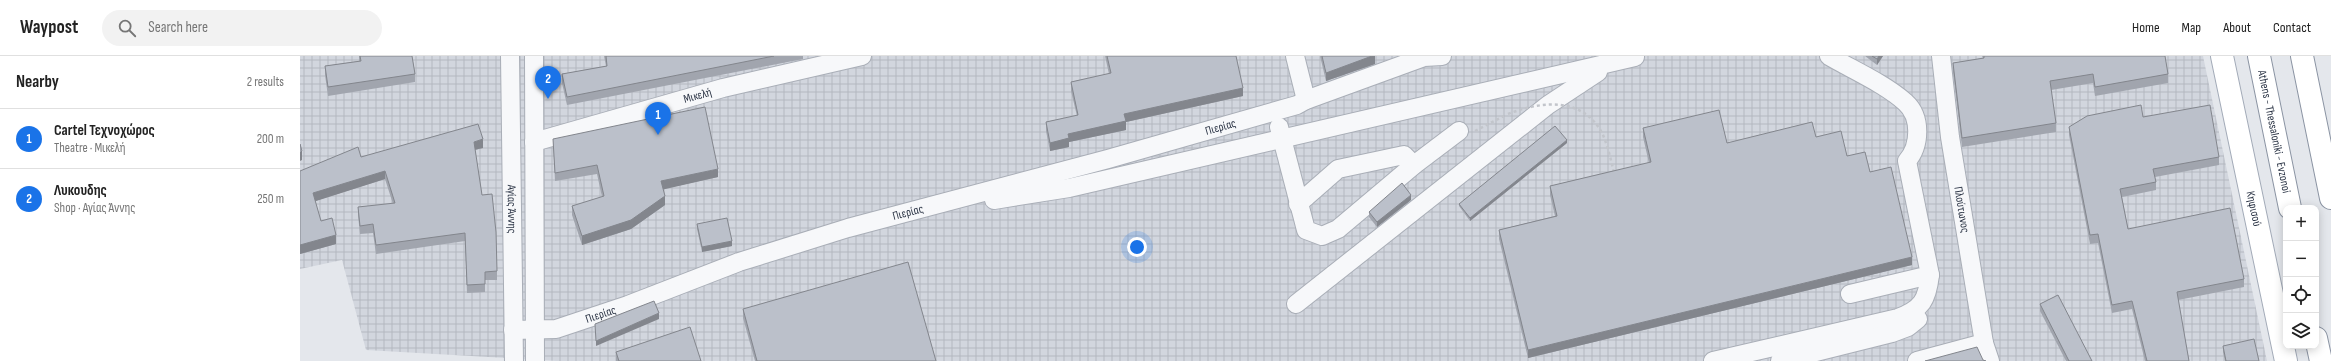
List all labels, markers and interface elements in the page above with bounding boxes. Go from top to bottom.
search box [102,10,382,46]
text: Waypost [20,16,78,39]
icon: search [116,17,138,39]
text: Search here [148,18,208,37]
text: Home [2132,19,2160,36]
text: Map [2182,19,2201,36]
text: About [2223,19,2251,36]
text: Contact [2273,19,2311,36]
pin: 2 [535,66,561,99]
street label: Athens - Thessaloniki - Evzonoi [2254,68,2294,194]
text: Nearby [16,72,59,92]
text: 2 results [247,74,284,90]
street label: Μικελή [682,84,713,106]
pin: 1 [645,102,671,135]
street label: Πιερίας [1203,115,1238,138]
text: Cartel Τεχνοχώρος [54,121,155,140]
text: 1 [26,131,32,147]
text: 200 m [257,131,284,147]
text: Theatre · Μικελή [54,140,125,156]
text: Λυκουδης [54,181,107,200]
street label: Αγίας Άννης [504,184,520,234]
street label: Πλούτωνος [1951,185,1973,234]
street label: Κηφισού [2243,190,2265,228]
text: 2 [26,191,32,207]
text: 250 m [257,191,284,207]
text: Shop · Αγίας Άννης [54,200,135,216]
street label: Πιερίας [891,201,925,223]
map controls [2283,205,2319,349]
button: + [2283,205,2319,241]
your location [1127,237,1147,257]
button: − [2283,241,2319,277]
button: locate [2283,277,2319,313]
street label: Πιερίας [583,302,618,326]
button: layers [2283,313,2319,349]

